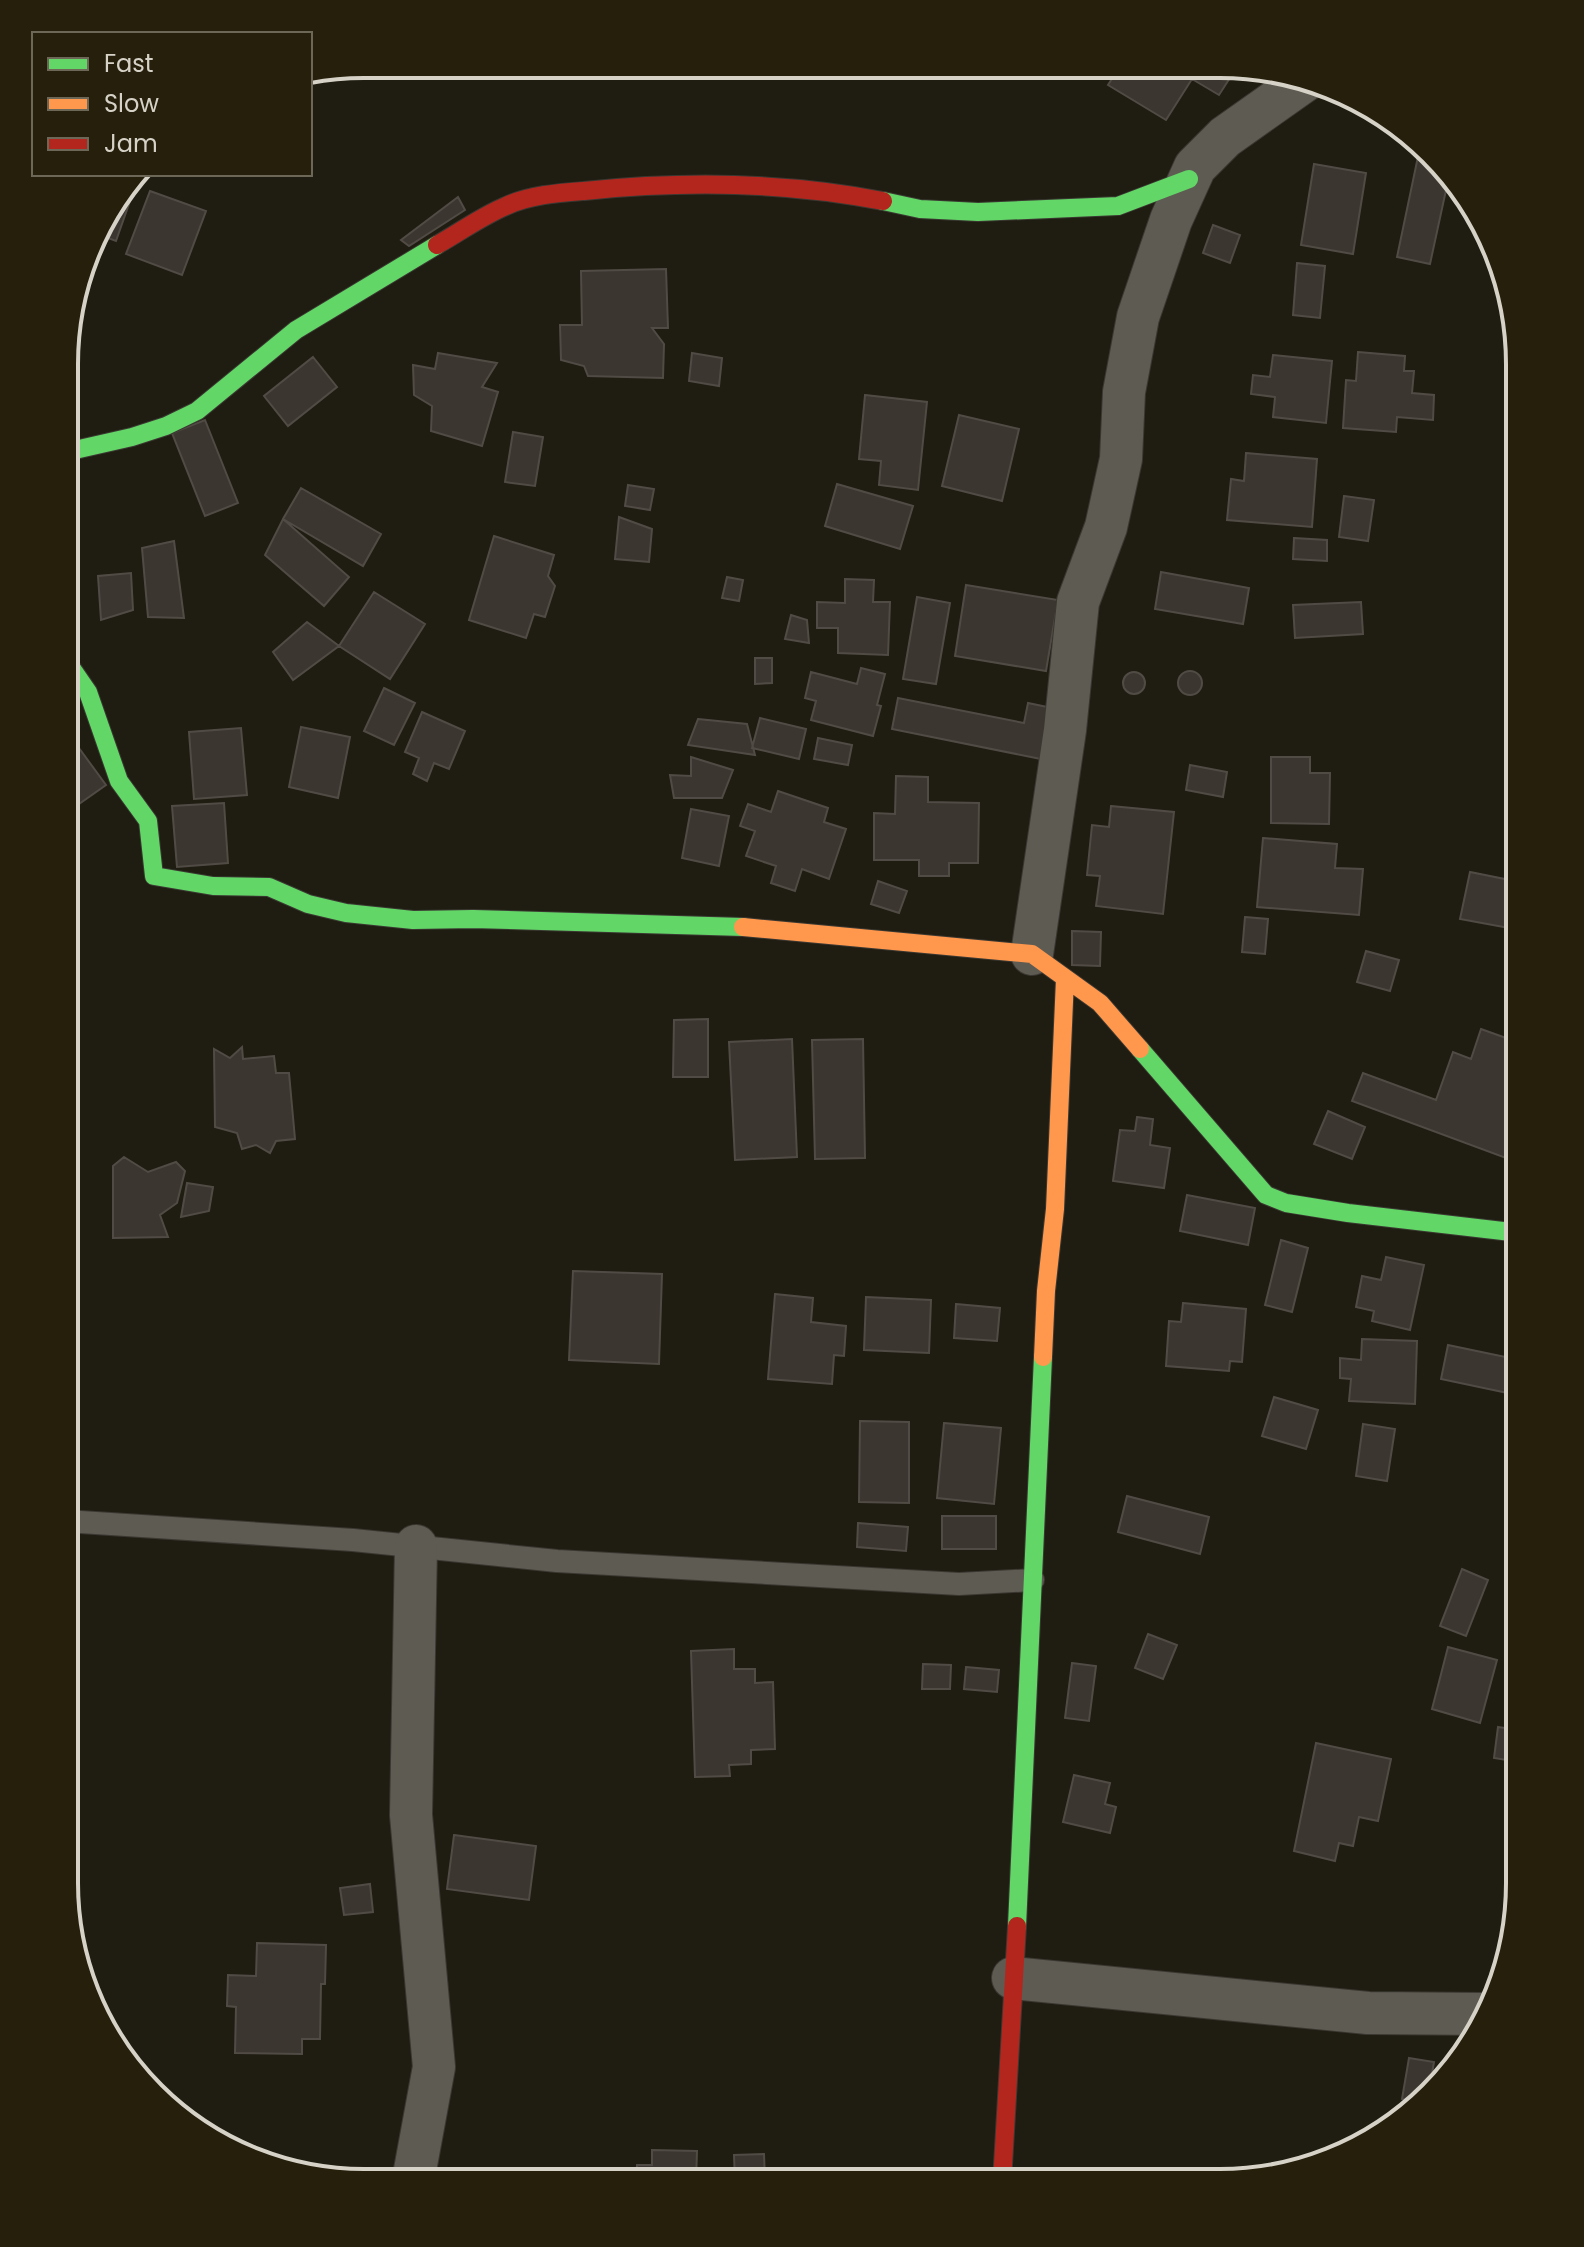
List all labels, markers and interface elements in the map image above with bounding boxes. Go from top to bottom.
legend [32,32,312,176]
text: Fast [104,47,154,80]
text: Slow [104,87,159,120]
text: Jam [104,127,158,160]

